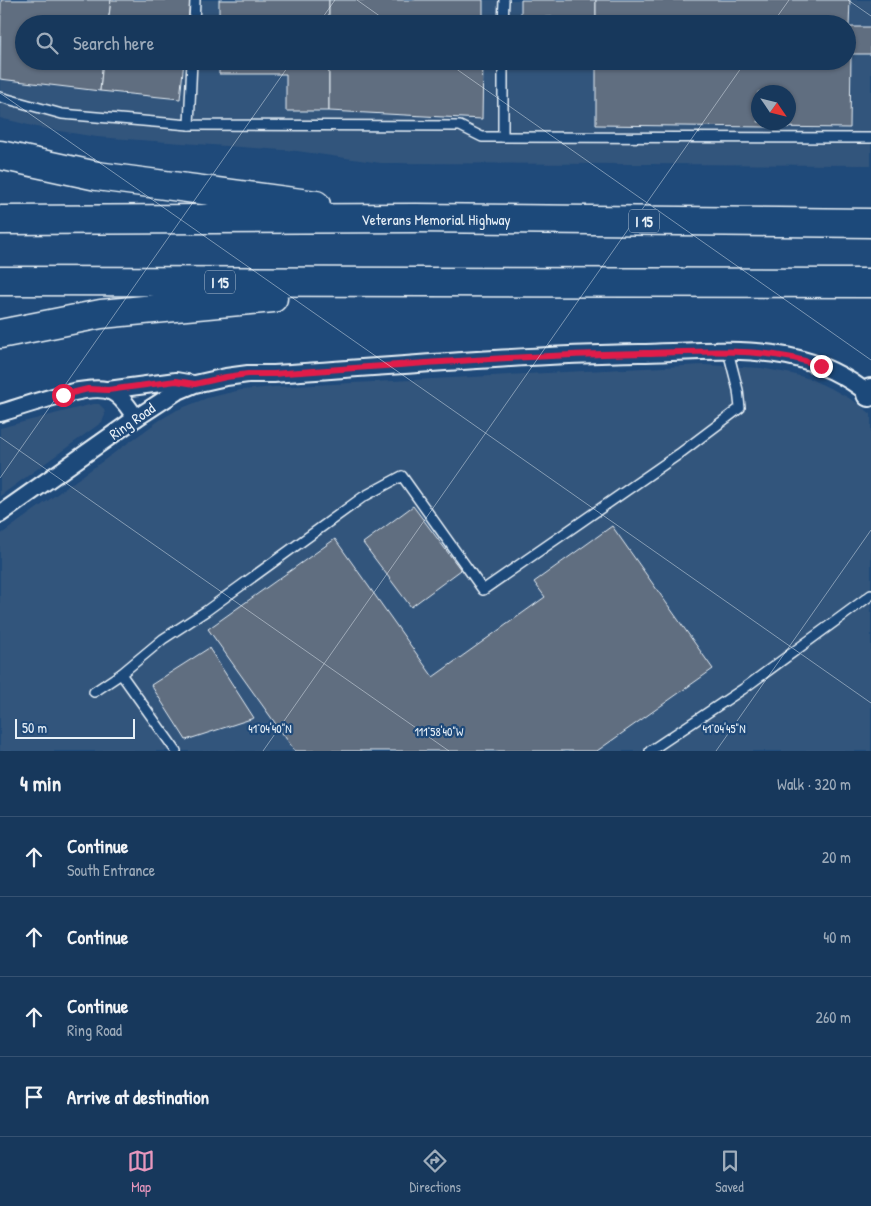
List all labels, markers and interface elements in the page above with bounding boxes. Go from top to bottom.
search box [15,15,856,70]
icon: search [33,29,61,57]
text: Search here [73,30,154,56]
north arrow [751,85,796,130]
street label: Veterans Memorial Highway [361,209,511,230]
road number: I 15 [629,210,659,232]
road number: I 15 [205,270,235,294]
route end [810,355,833,378]
route start [52,384,75,407]
street label: Ring Road [105,398,159,444]
scale bar [15,716,135,739]
text: 50 m [22,718,47,737]
text: 41°04'40"N [248,720,292,737]
text: 41°04'45"N [702,720,746,737]
text: 111°58'40"W [415,723,464,740]
text: 4 min [20,769,61,798]
text: Walk · 320 m [777,773,851,795]
text: Continue [67,833,128,859]
icon: ahead [20,843,48,871]
text: 20 m [822,846,851,868]
text: South Entrance [67,859,155,881]
icon: ahead [20,923,48,951]
text: Continue [67,924,128,950]
text: 40 m [823,926,851,948]
text: Continue [67,993,128,1019]
icon: ahead [20,1003,48,1031]
text: 260 m [815,1006,851,1028]
text: Ring Road [67,1019,122,1041]
icon: arrive [20,1083,48,1111]
text: Arrive at destination [67,1084,209,1110]
tab: Map [127,1147,155,1196]
tab: Directions [409,1147,461,1196]
tab: Saved [715,1147,744,1196]

